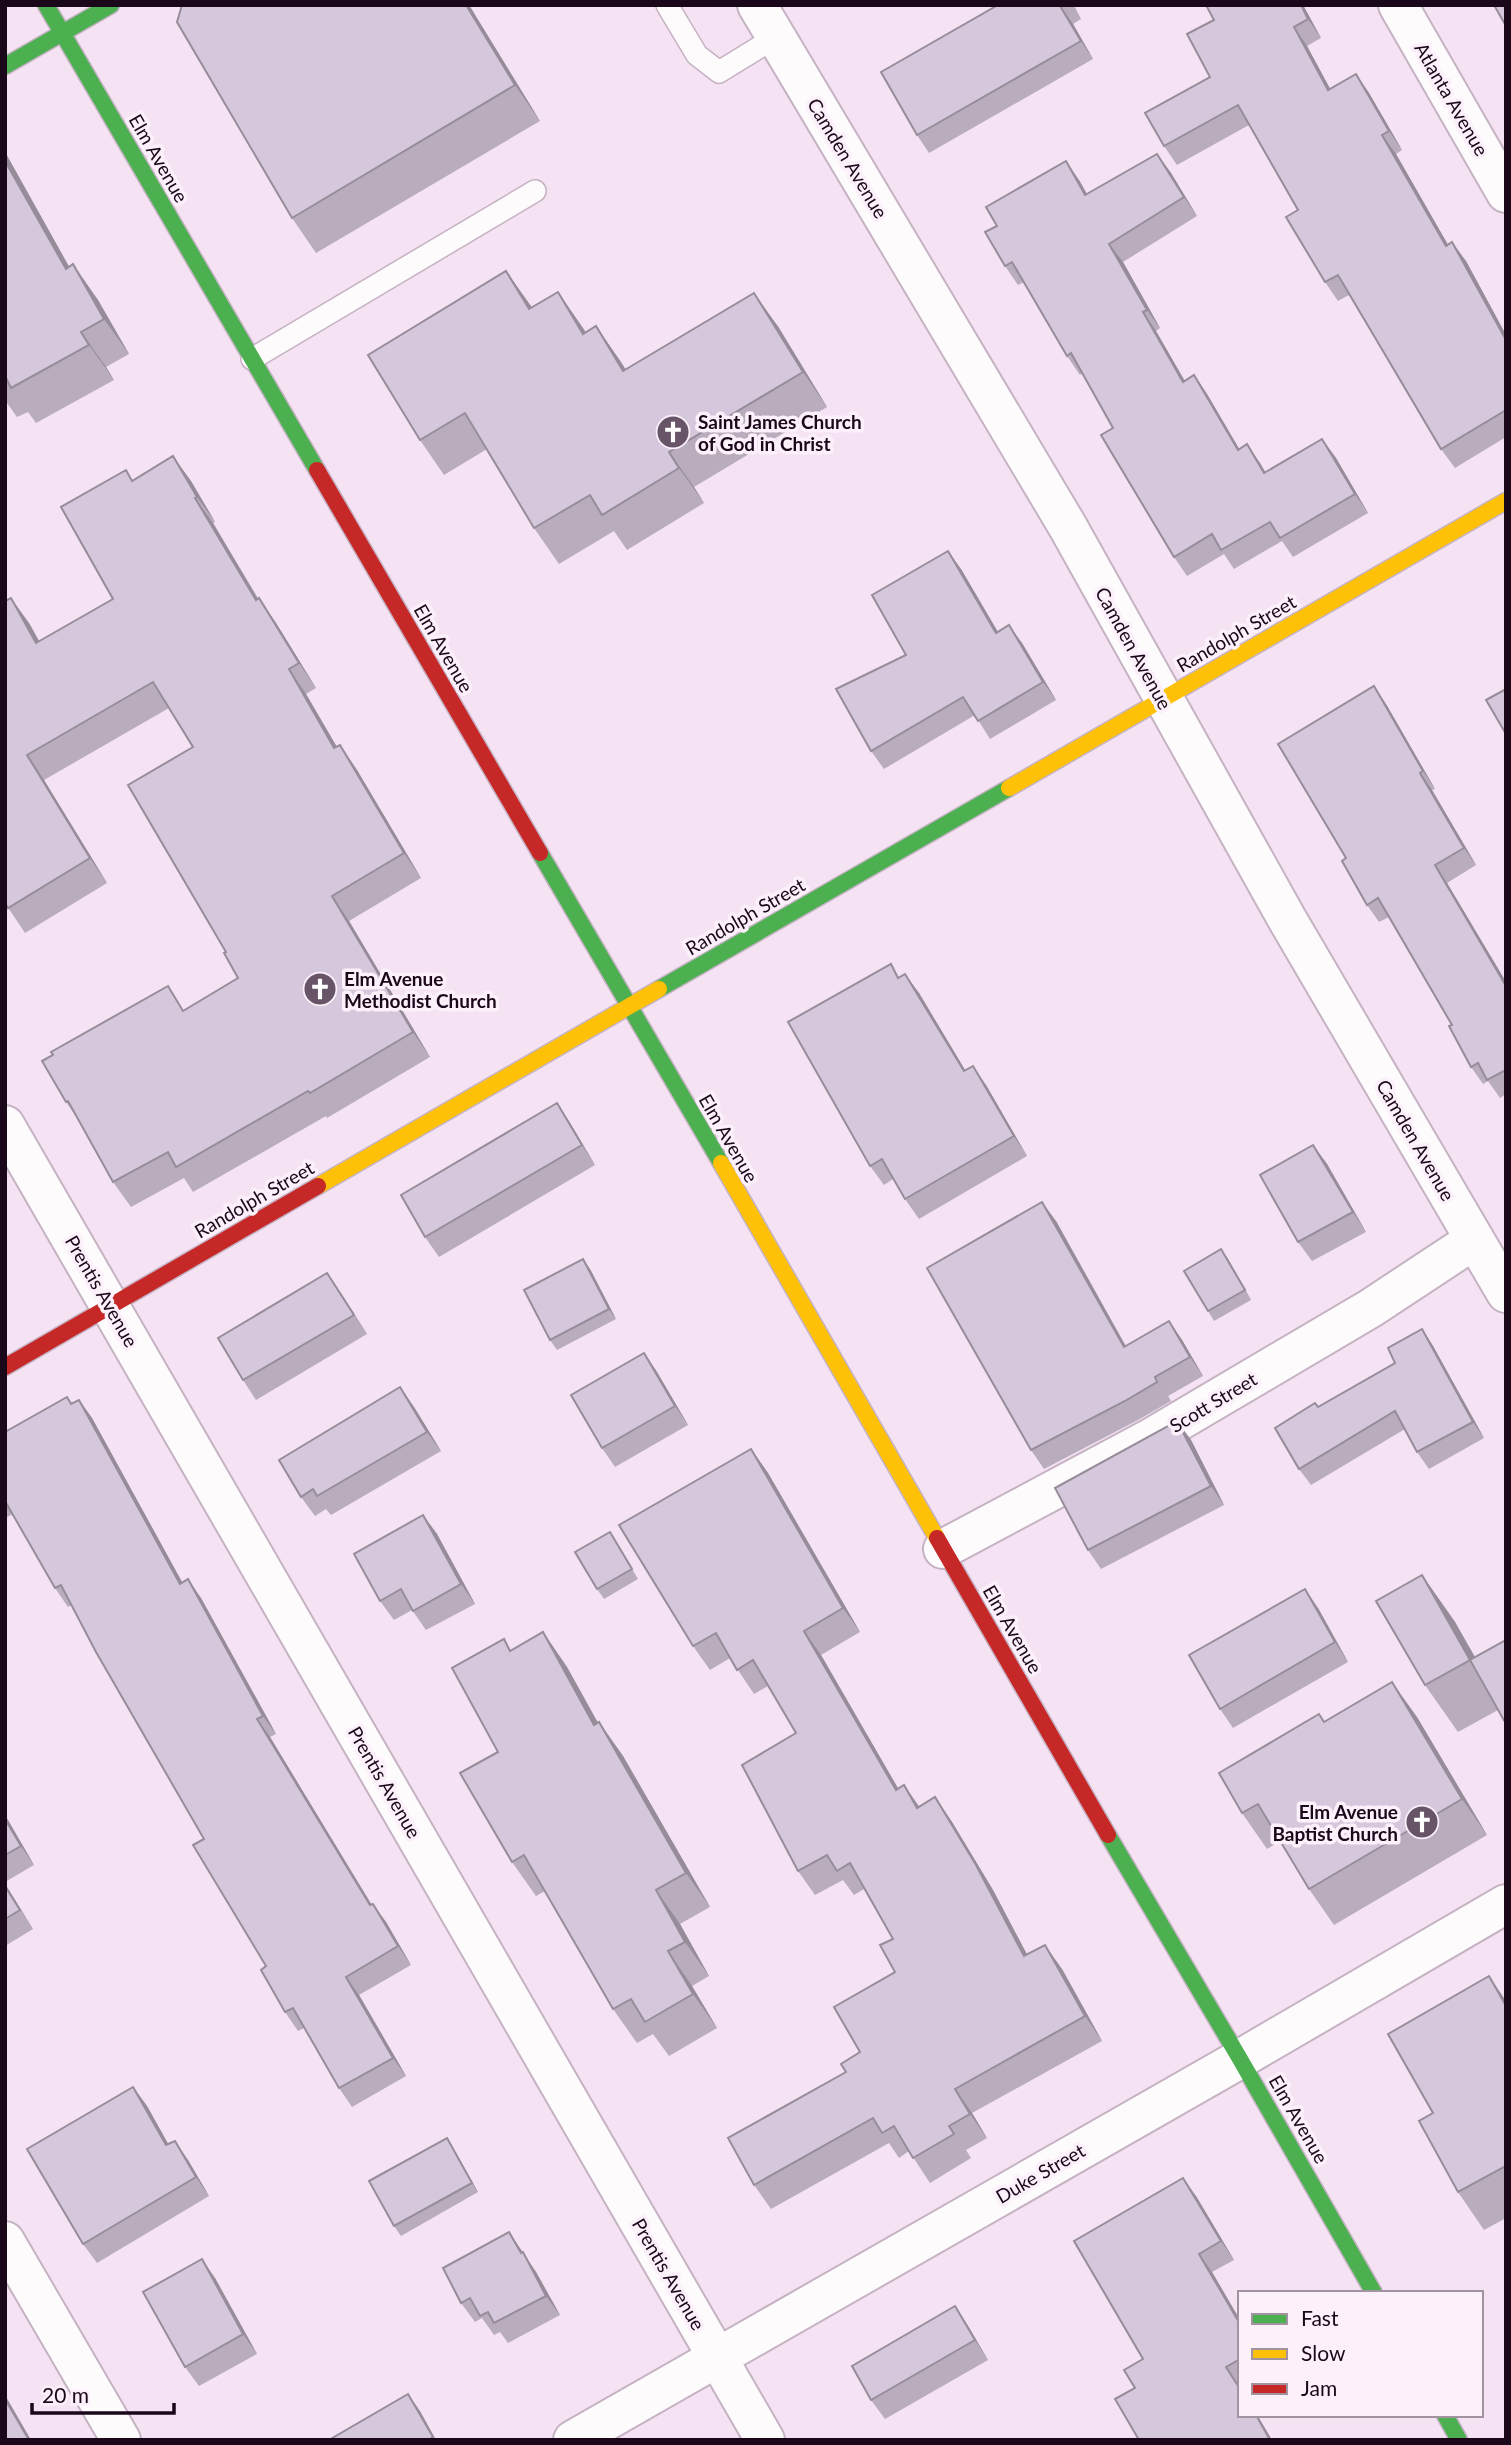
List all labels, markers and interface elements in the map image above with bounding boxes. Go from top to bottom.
street label: Atlanta Avenue [1410,38,1494,160]
street label: Camden Avenue [803,94,893,222]
street label: Elm Avenue [125,110,193,206]
place label: Saint James Church of God in Christ [698,410,862,455]
church icon: Saint James Church of God in Christ [654,413,692,451]
street label: Camden Avenue [1091,583,1177,713]
street label: Randolph Street [1172,589,1300,676]
street label: Elm Avenue [410,600,478,696]
street label: Randolph Street [681,872,809,959]
place label: Elm Avenue Methodist Church [344,967,497,1012]
church icon: Elm Avenue Methodist Church [301,970,339,1008]
street label: Camden Avenue [1372,1075,1460,1205]
street label: Elm Avenue [695,1090,763,1186]
street label: Randolph Street [190,1155,318,1242]
street label: Prentis Avenue [61,1231,143,1351]
street label: Scott Street [1165,1367,1261,1437]
street label: Elm Avenue [979,1581,1047,1677]
street label: Prentis Avenue [344,1722,426,1842]
place label: Elm Avenue Baptist Church [1272,1800,1398,1845]
church icon: Elm Avenue Baptist Church [1403,1803,1441,1841]
street label: Elm Avenue [1265,2071,1333,2167]
street label: Duke Street [991,2138,1089,2208]
street label: Prentis Avenue [628,2214,710,2334]
legend [1238,2291,1483,2417]
text: Fast [1301,2305,1339,2330]
text: Slow [1301,2340,1346,2365]
scale bar [32,2372,173,2416]
text: Jam [1301,2375,1337,2400]
text: 20 m [42,2382,89,2407]

